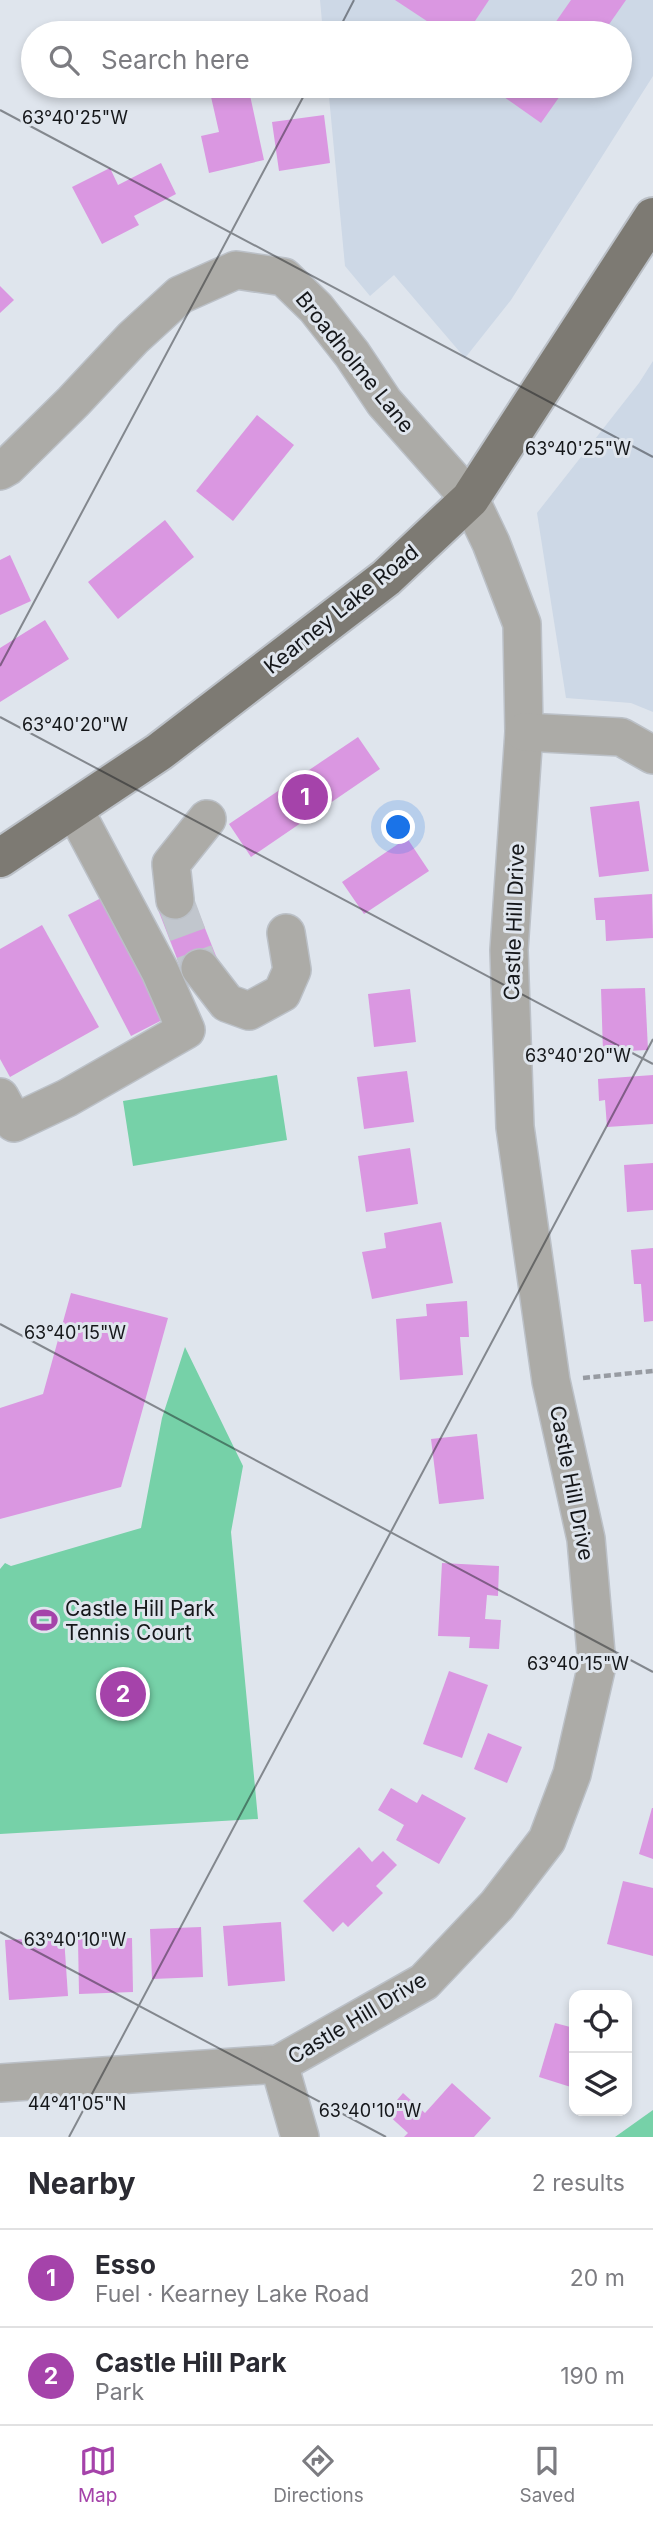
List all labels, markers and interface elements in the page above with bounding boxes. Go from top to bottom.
search box [21,21,632,98]
icon: search [45,41,83,79]
text: Search here [101,44,250,75]
text: 63°40'25"W [22,107,128,128]
street label: Broadholme Lane [291,287,419,437]
text: 63°40'25"W [525,438,631,459]
street label: Kearney Lake Road [259,539,423,679]
text: 63°40'20"W [22,714,128,735]
pin: 1 [282,771,328,823]
your location [381,810,415,844]
street label: Castle Hill Drive [499,843,529,1001]
text: 63°40'20"W [525,1045,631,1066]
text: 63°40'15"W [24,1322,126,1343]
street label: Castle Hill Drive [545,1403,599,1563]
place label: Castle Hill Park Tennis Court [65,1596,216,1645]
sports icon: Castle Hill Park Tennis Court [29,1605,59,1635]
text: 63°40'15"W [527,1653,629,1674]
pin: 2 [100,1668,146,1720]
text: 63°40'10"W [24,1929,127,1950]
street label: Castle Hill Drive [283,1967,431,2069]
map controls [569,1990,632,2116]
button: locate [569,1990,632,2053]
button: layers [569,2053,632,2116]
text: 44°41'05"N [28,2093,126,2114]
text: 63°40'10"W [319,2100,422,2121]
text: Nearby [28,2165,136,2201]
text: 2 results [532,2169,625,2197]
text: Esso [95,2249,156,2280]
text: 1 [46,2264,56,2292]
text: 20 m [570,2264,625,2292]
text: Fuel · Kearney Lake Road [95,2280,369,2308]
text: Castle Hill Park [95,2347,287,2378]
text: 2 [44,2362,58,2390]
text: 190 m [560,2362,625,2390]
text: Park [95,2378,144,2406]
tab: Map [78,2442,117,2507]
tab: Directions [273,2442,364,2507]
tab: Saved [519,2442,575,2507]

